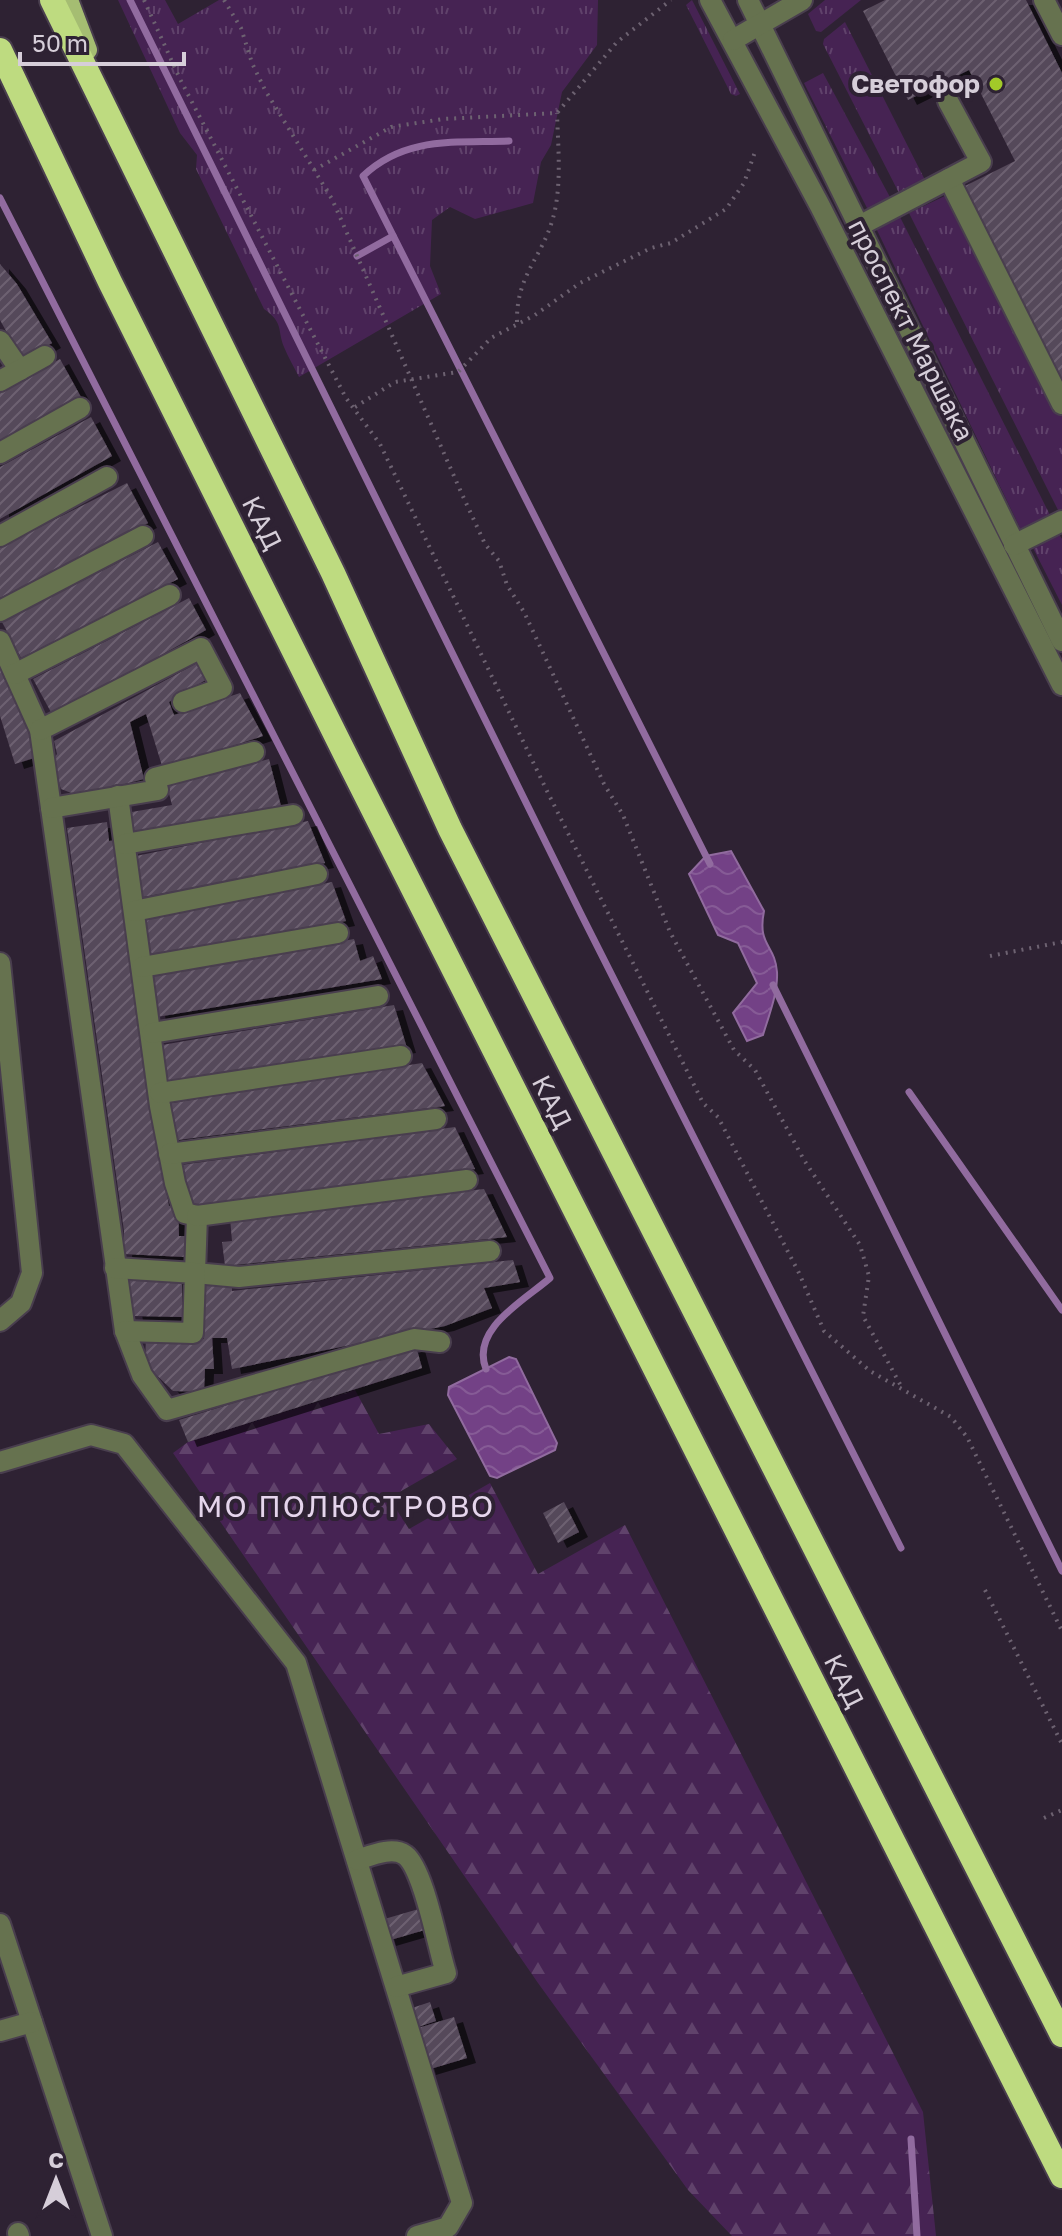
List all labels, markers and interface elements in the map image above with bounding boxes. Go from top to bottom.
scale bar [20,16,184,66]
text: 50 m [32,28,88,57]
place label: Светофор [851,68,980,99]
marker: Светофор [987,75,1005,93]
street label: проспект Маршака [842,214,981,446]
street label: КАД [236,491,289,555]
street label: КАД [526,1070,579,1134]
district label: МО ПОЛЮСТРОВО [197,1488,495,1524]
street label: КАД [818,1649,871,1713]
north arrow [16,2140,96,2220]
text: С [48,2146,64,2173]

